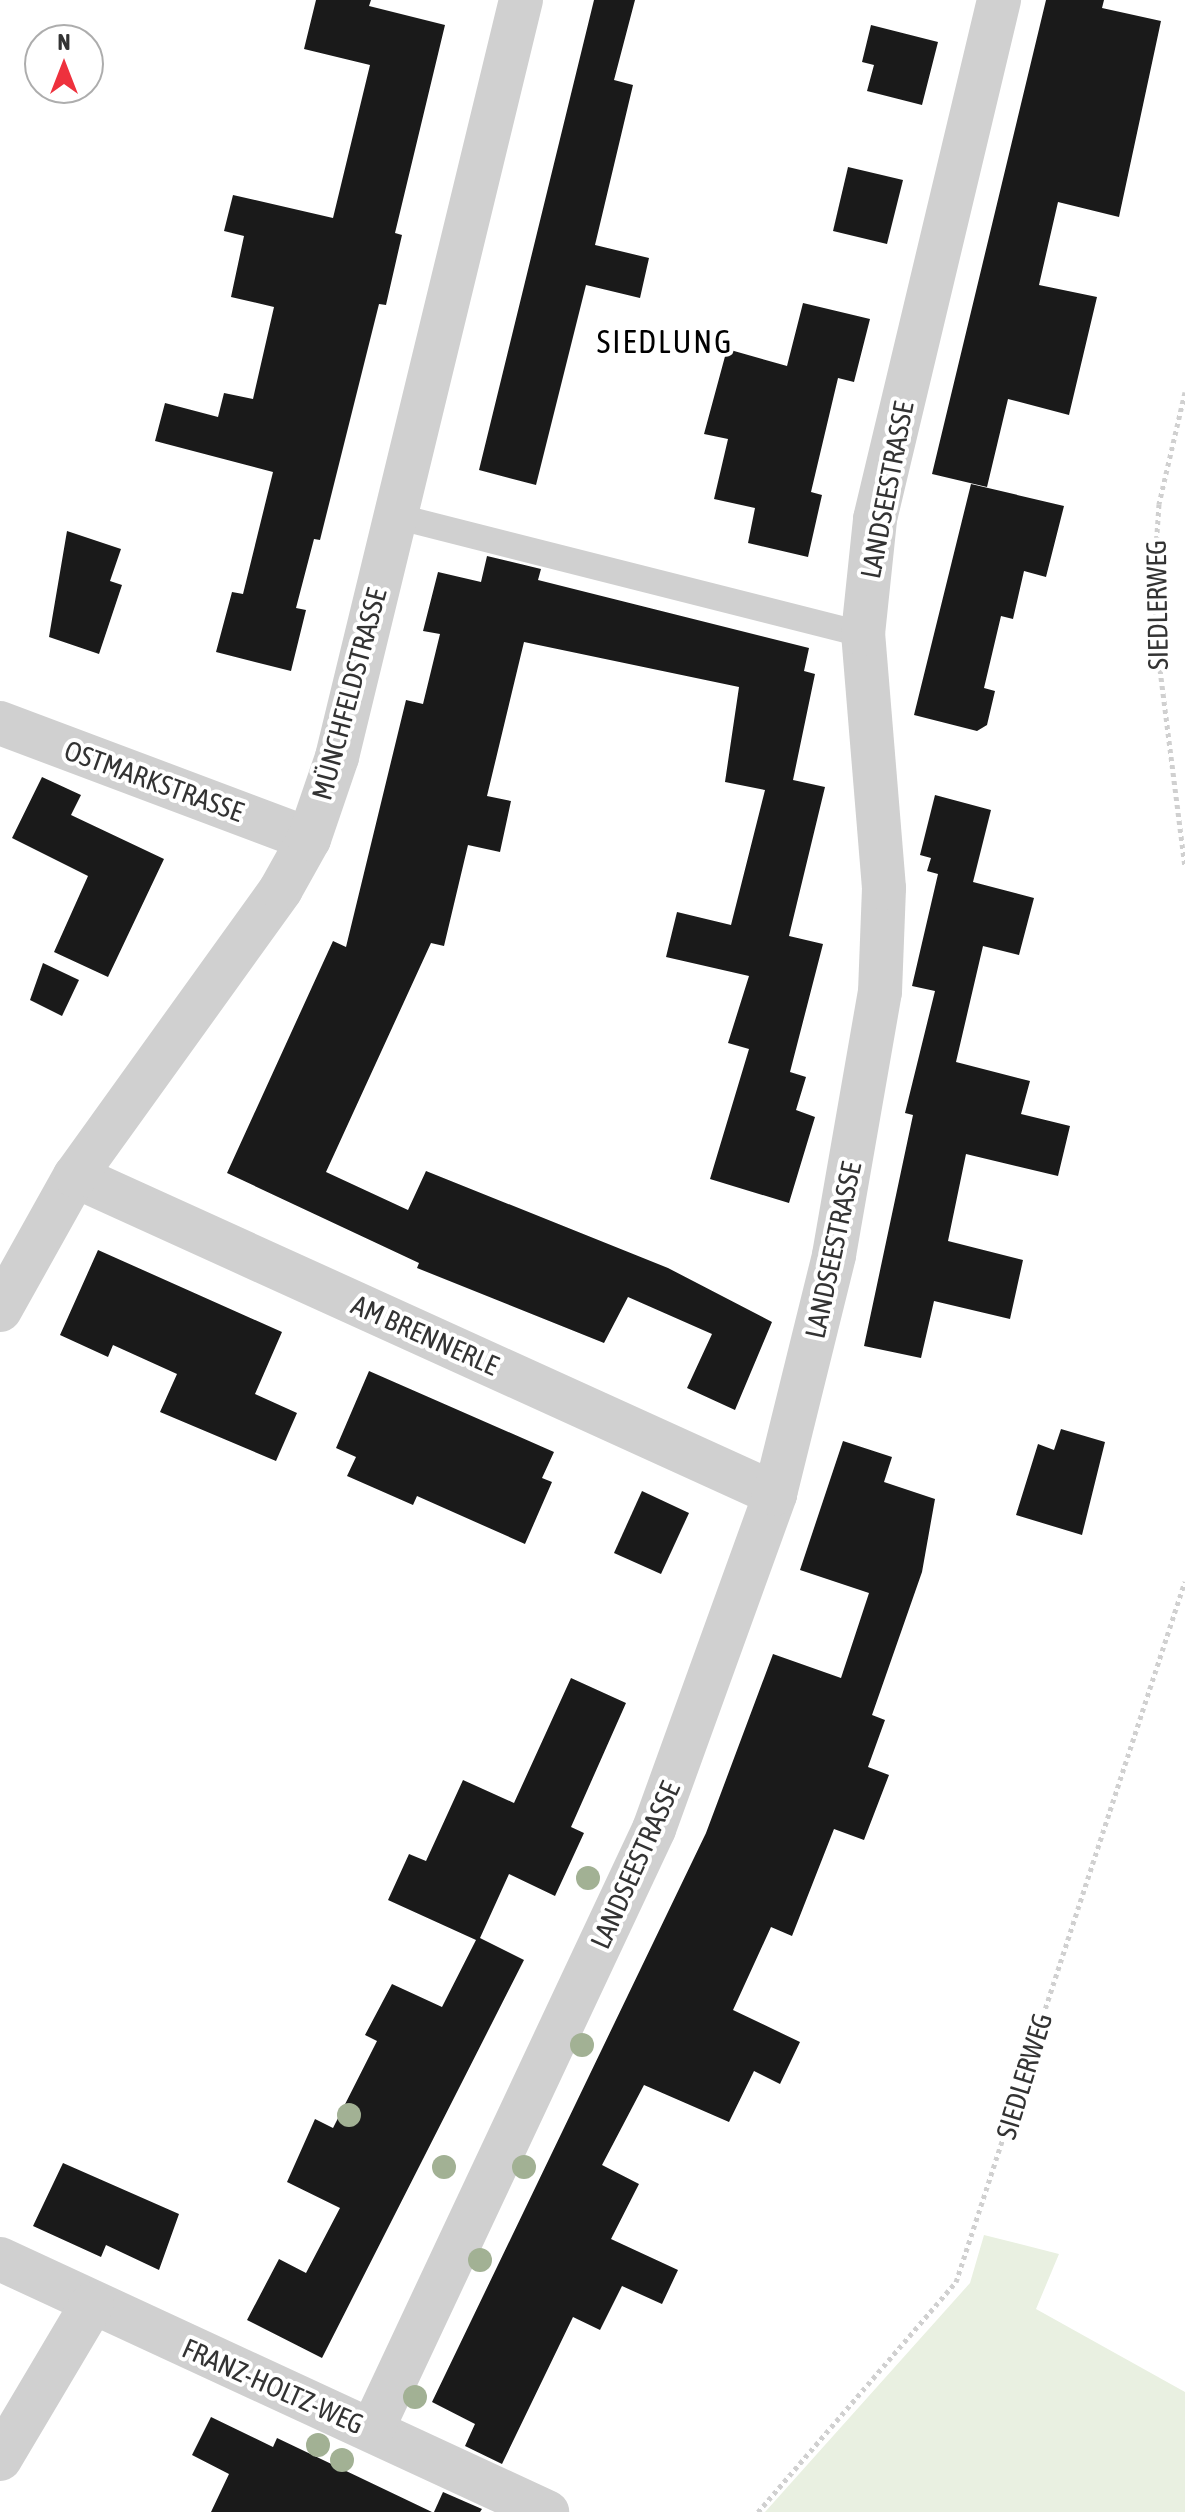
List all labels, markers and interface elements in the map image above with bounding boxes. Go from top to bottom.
north arrow [24,24,104,104]
text: N [58,29,70,55]
district label: SIEDLUNG [597,323,733,361]
street label: LANDSEESTRASSE [853,399,921,581]
street label: SIEDLERWEG [1139,540,1175,670]
street label: MÜNCHFELDSTRASSE [305,585,393,803]
street label: OSTMARKSTRASSE [60,733,248,829]
street label: LANDSEESTRASSE [798,1159,868,1341]
street label: AM BRENNERLE [346,1288,504,1382]
street label: LANDSEESTRASSE [583,1776,687,1954]
street label: SIEDLERWEG [989,2009,1059,2143]
street label: FRANZ-HOLTZ-WEG [177,2331,369,2441]

